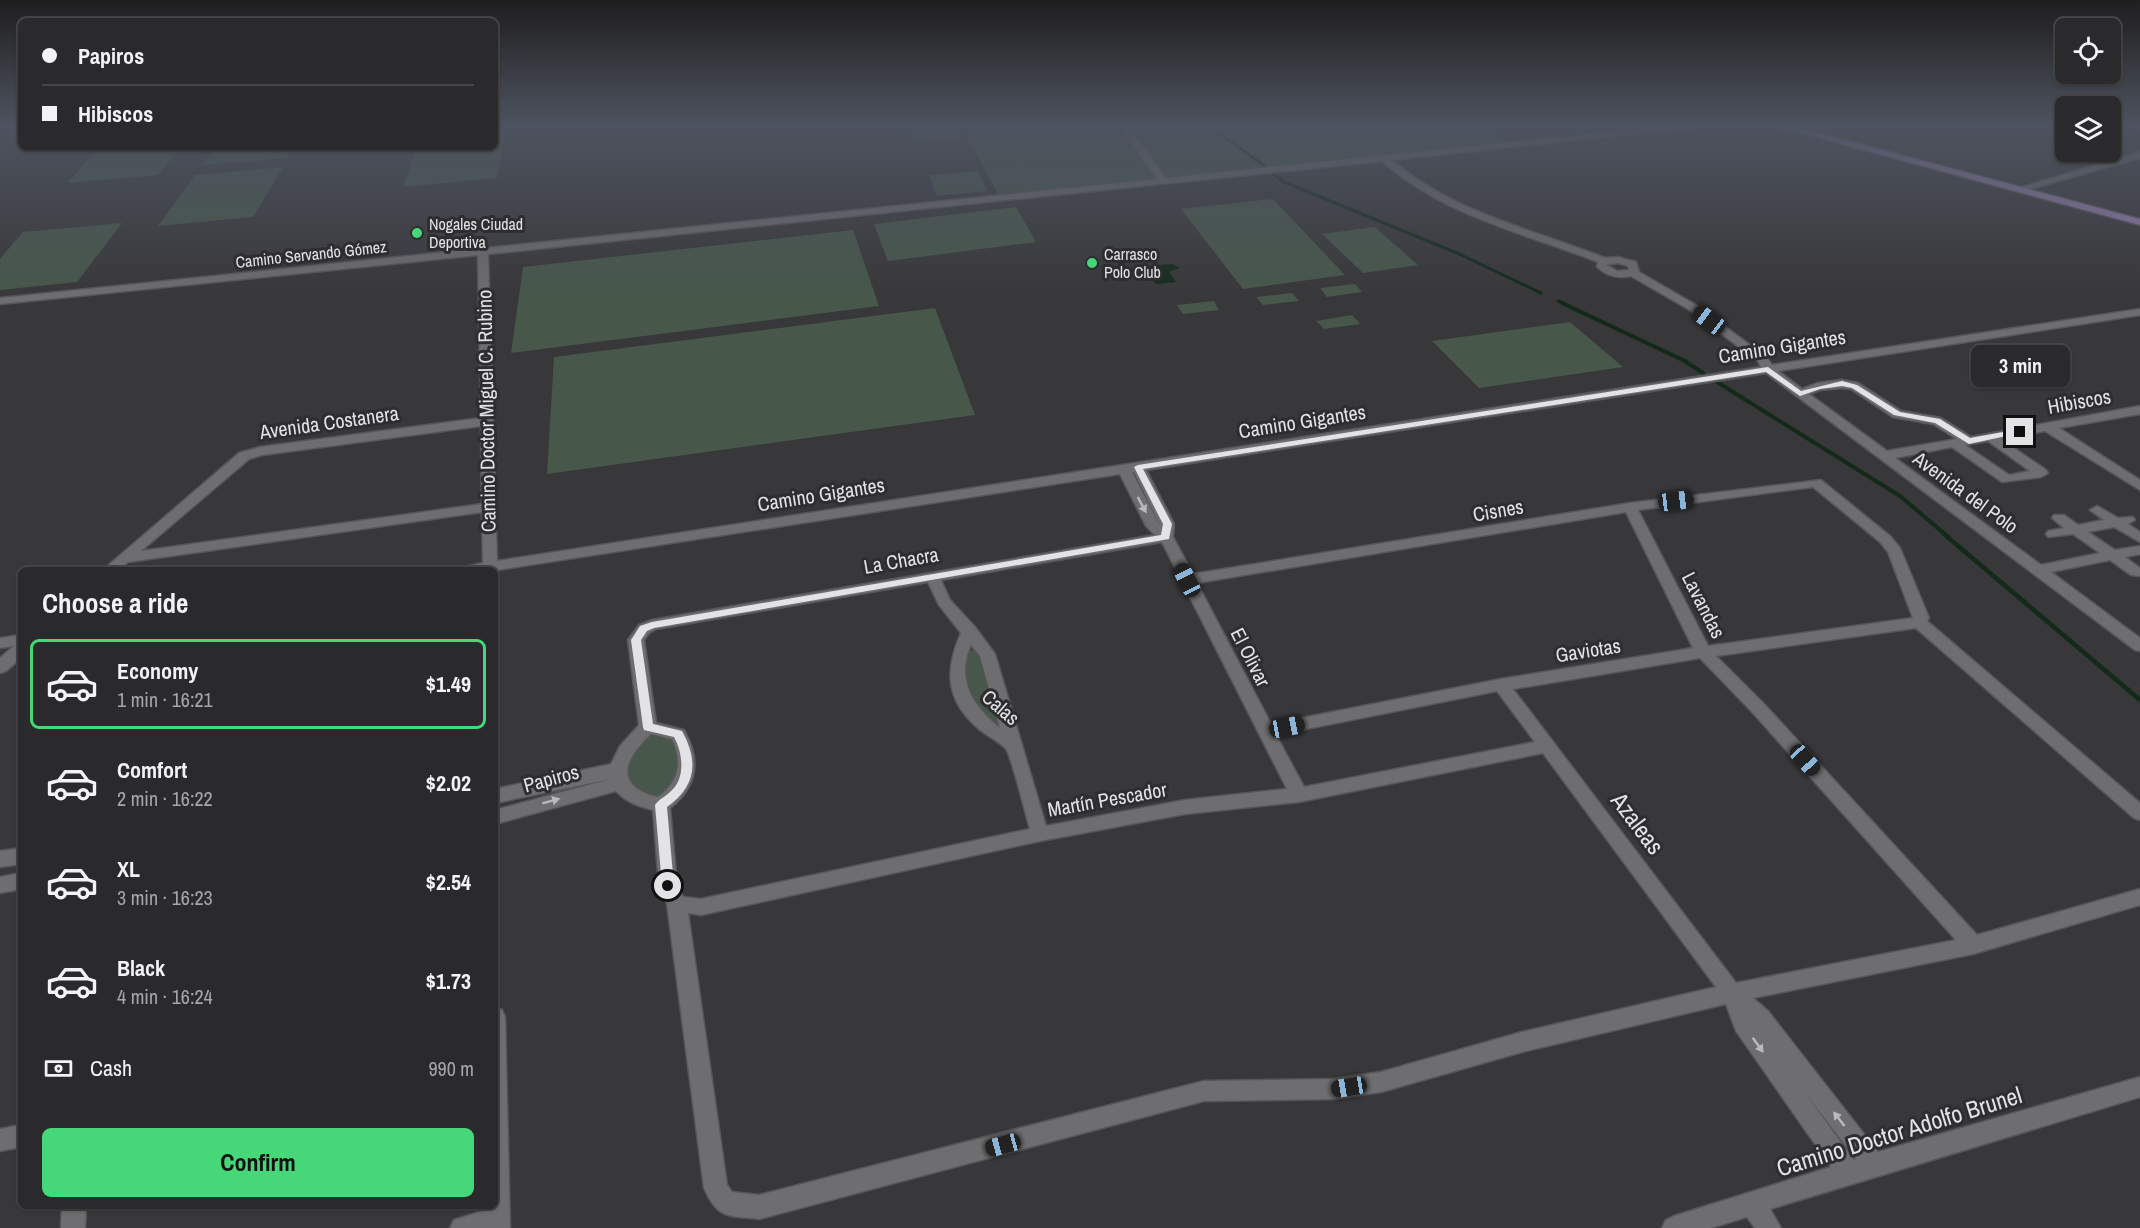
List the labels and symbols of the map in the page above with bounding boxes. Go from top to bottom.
place label: Nogales Ciudad Deportiva [429,213,523,253]
marker: Nogales Ciudad Deportiva [410,226,424,240]
street label: Camino Servando Gómez [234,235,388,273]
place label: Carrasco Polo Club [1104,243,1161,283]
marker: Carrasco Polo Club [1085,256,1099,270]
street label: Camino Doctor Miguel C. Rubino [470,290,502,532]
car [1689,302,1729,338]
street label: Camino Gigantes [1716,323,1848,369]
callout: 3 min [1970,345,2070,387]
street label: Hibiscos [2045,382,2113,420]
street label: Camino Gigantes [1236,398,1368,444]
street label: Avenida Costanera [257,399,400,445]
route end [2006,418,2033,445]
street label: Avenida del Polo [1907,444,2024,539]
street label: Camino Gigantes [755,471,887,517]
car [1657,490,1695,512]
street label: Cisnes [1471,492,1525,528]
one-way arrow [1137,497,1147,514]
street label: La Chacra [861,540,941,580]
car [1171,560,1203,600]
street label: Lavandas [1676,567,1732,643]
street label: El Olivar [1225,623,1278,692]
street label: Gaviotas [1553,632,1623,668]
street label: Calas [976,683,1026,731]
car [1268,715,1306,739]
car [1786,741,1824,779]
street label: Papiros [520,758,582,798]
street label: Martín Pescador [1045,775,1169,823]
street label: Azaleas [1604,785,1672,861]
one-way arrow [543,796,561,805]
route start [654,872,681,899]
one-way arrow [1752,1037,1764,1053]
car [1330,1075,1368,1099]
street label: Camino Doctor Adolfo Brunel [1772,1078,2026,1184]
one-way arrow [1833,1111,1845,1126]
car [983,1132,1023,1158]

